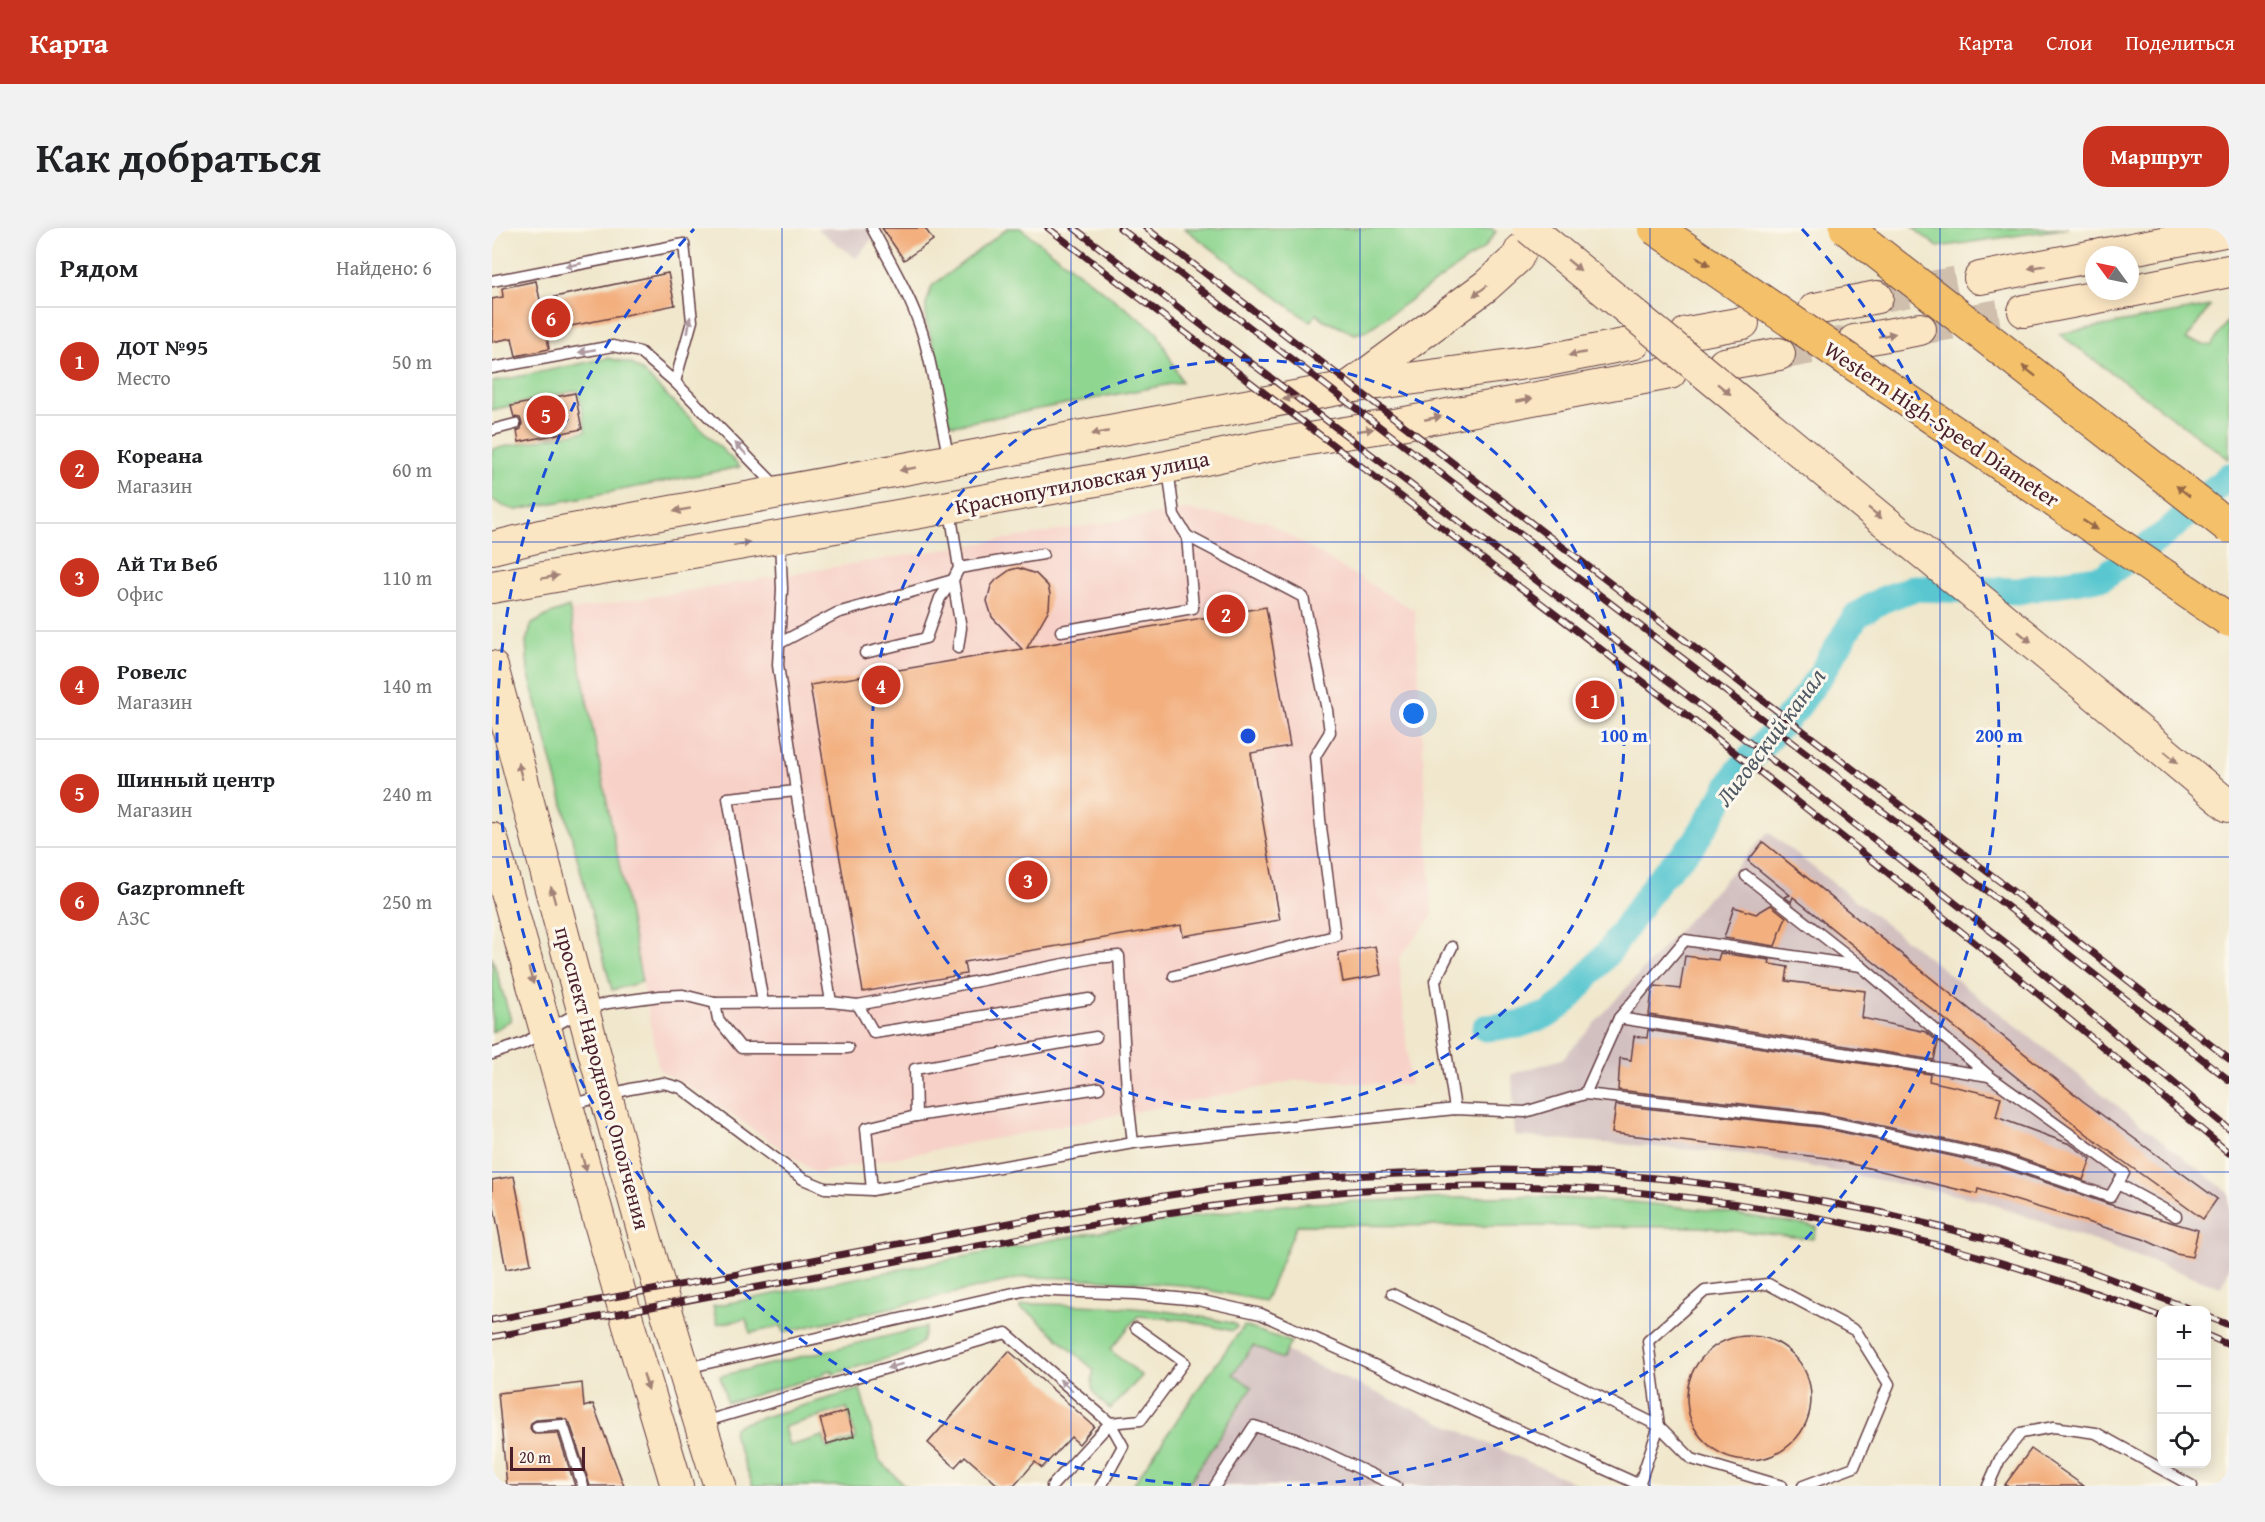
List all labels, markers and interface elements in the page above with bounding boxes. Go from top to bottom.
text: Карта [30,22,108,63]
text: Карта [1959,27,2013,58]
text: Слои [2046,27,2092,58]
text: Поделиться [2125,27,2235,58]
text: Как добраться [36,126,321,187]
button: Маршрут [2083,126,2229,187]
north arrow [2085,246,2139,300]
text: Рядом [60,248,138,287]
text: Найдено: 6 [336,253,432,282]
one-way arrow [1695,255,1711,266]
one-way arrow [1566,259,1582,272]
one-way arrow [563,261,582,270]
one-way arrow [2027,263,2046,272]
one-way arrow [1472,284,1488,297]
pin: 6 [532,296,570,340]
one-way arrow [685,315,694,334]
one-way arrow [1878,330,1897,339]
text: ДОТ №95 [117,331,208,363]
street label: Western High-Speed Diameter [1818,333,2066,515]
text: 1 [74,347,85,376]
text: 50 m [392,347,432,376]
one-way arrow [577,347,596,356]
one-way arrow [1567,350,1586,359]
text: Место [117,363,171,392]
one-way arrow [2022,365,2038,377]
one-way arrow [1716,383,1732,396]
pin: 5 [526,392,566,438]
one-way arrow [1282,394,1301,403]
one-way arrow [1514,395,1533,404]
one-way arrow [1424,413,1443,422]
one-way arrow [1355,425,1374,434]
one-way arrow [1090,429,1109,438]
text: Кореана [117,439,203,471]
one-way arrow [734,442,748,457]
street label: Краснопутиловская улица [952,442,1212,522]
text: 2 [74,455,85,484]
text: 60 m [392,455,432,484]
one-way arrow [898,465,917,474]
text: Магазин [117,471,192,500]
one-way arrow [2175,485,2191,498]
one-way arrow [672,506,691,515]
one-way arrow [1867,507,1883,520]
one-way arrow [2081,519,2097,531]
one-way arrow [732,539,751,548]
text: Ай Ти Веб [117,547,218,579]
text: 3 [74,563,85,592]
text: 110 m [382,563,432,592]
one-way arrow [540,572,559,581]
text: Офис [117,579,163,608]
pin: 2 [1206,592,1246,636]
one-way arrow [2017,631,2033,644]
text: Ровелс [117,655,187,687]
water label: Лиговский канал [1706,660,1834,813]
pin: 4 [862,662,900,708]
text: 4 [74,671,85,700]
text: 140 m [382,671,432,700]
pin: 1 [1576,678,1614,722]
text: Магазин [117,687,192,716]
your location [1399,699,1428,728]
text: 100 m [1600,722,1648,749]
text: 200 m [1975,722,2023,749]
centre of rings [1238,726,1258,746]
one-way arrow [2163,751,2178,763]
one-way arrow [515,762,524,780]
text: Шинный центр [117,763,275,795]
text: 5 [74,779,85,808]
text: 240 m [382,779,432,808]
text: Магазин [117,795,192,824]
pin: 3 [1008,858,1048,902]
text: Gazpromneft [117,871,245,903]
one-way arrow [547,885,557,904]
text: 6 [74,887,85,916]
text: 250 m [382,887,432,916]
text: АЗС [117,903,150,932]
street label: проспект Народного Ополчения [547,923,659,1233]
one-way arrow [527,967,536,985]
one-way arrow [580,1154,589,1172]
map controls [2157,1306,2211,1468]
button: + [2157,1306,2211,1360]
button: − [2157,1360,2211,1414]
one-way arrow [885,1362,903,1371]
one-way arrow [642,1373,651,1391]
one-way arrow [1059,1379,1074,1392]
button: locate [2157,1414,2211,1468]
scale bar [510,1444,585,1472]
text: 20 m [519,1445,551,1469]

